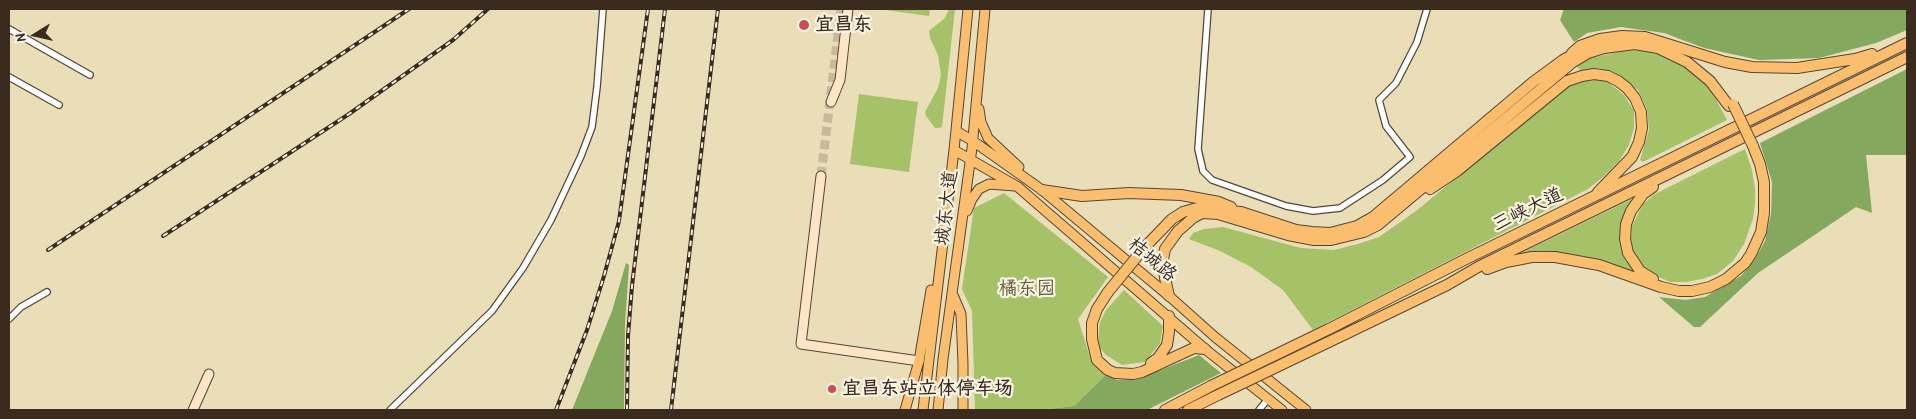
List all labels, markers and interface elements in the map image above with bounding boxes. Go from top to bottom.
north arrow [10,10,60,60]
place label: 宜昌东 [815,14,872,36]
marker: 宜昌东 [797,18,811,32]
text: N [10,32,30,43]
street label: 城东大道 [931,169,963,247]
street label: 三峡大道 [1489,183,1567,237]
street label: 桔城路 [1123,233,1181,287]
park label: 橘东园 [999,278,1055,300]
place label: 宜昌东站立体停车场 [842,378,1013,400]
marker: 宜昌东站立体停车场 [826,383,838,395]

